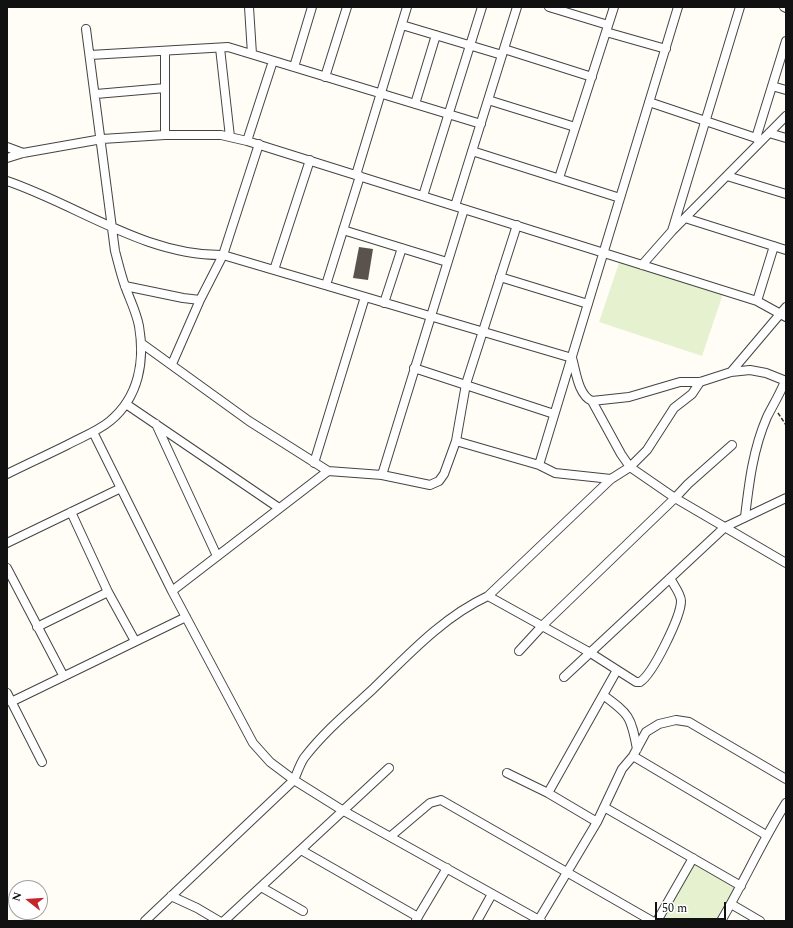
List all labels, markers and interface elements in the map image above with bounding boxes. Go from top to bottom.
north arrow [8,880,48,920]
text: N [8,890,26,903]
scale bar [657,894,728,920]
text: 50 m [662,899,687,918]

